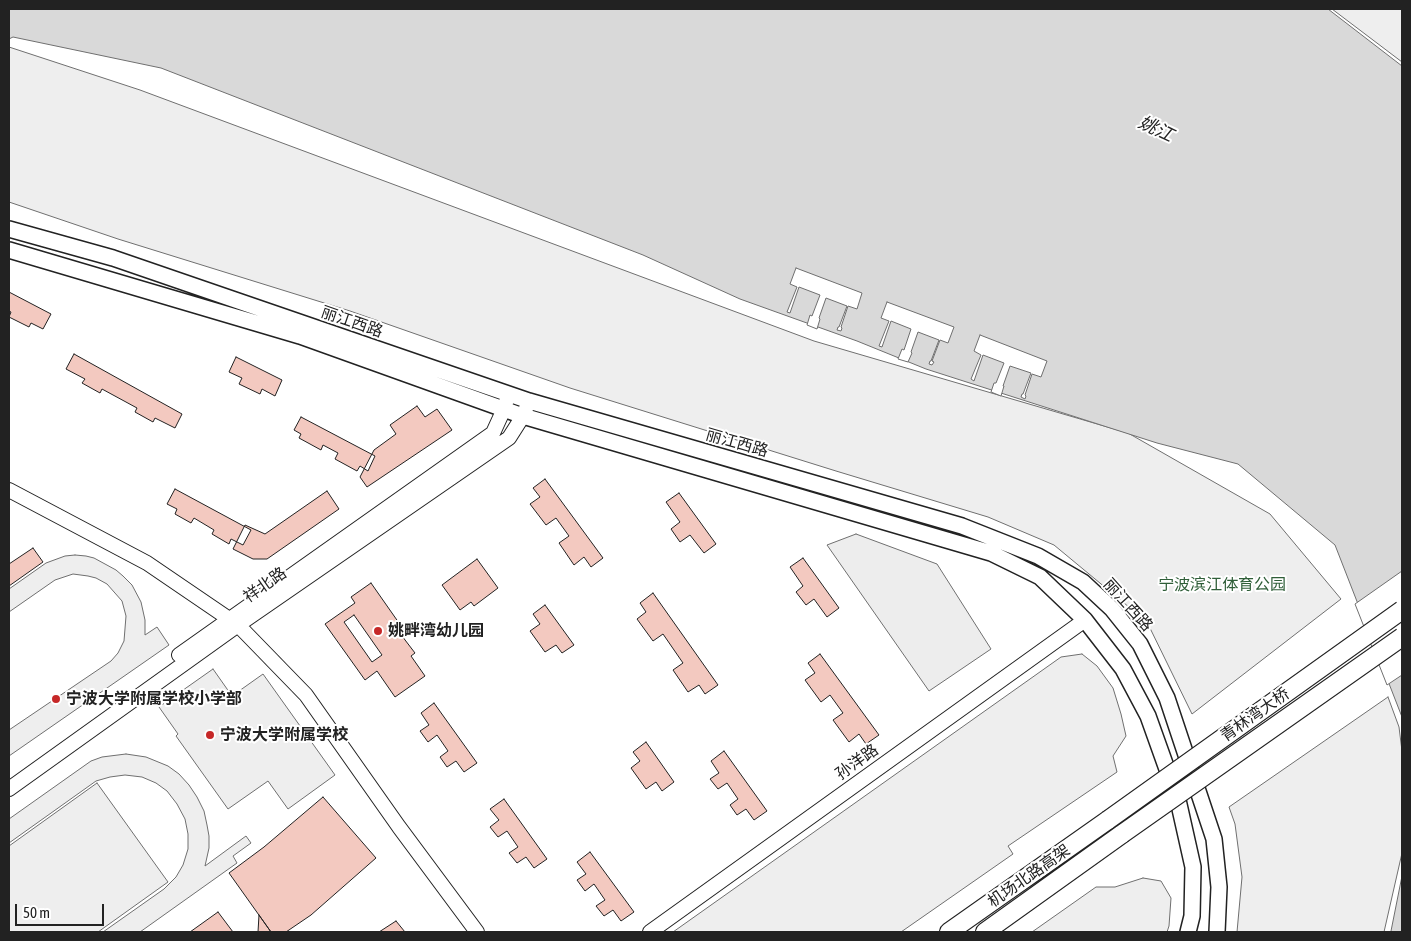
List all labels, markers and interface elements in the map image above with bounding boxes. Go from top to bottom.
water label: 姚江 [1135,112,1177,146]
street label: 丽江西路 [319,303,385,341]
street label: 丽江西路 [704,425,770,461]
street label: 祥北路 [240,563,290,607]
street label: 丽江西路 [1099,575,1157,635]
park label: 宁波滨江体育公园 [1158,575,1286,595]
place label: 姚畔湾幼儿园 [388,621,484,641]
marker: 姚畔湾幼儿园 [372,625,384,637]
street label: 青林湾大桥 [1217,684,1293,746]
place label: 宁波大学附属学校小学部 [66,689,242,709]
marker: 宁波大学附属学校小学部 [50,693,62,705]
place label: 宁波大学附属学校 [220,725,348,745]
marker: 宁波大学附属学校 [204,729,216,741]
street label: 孙洋路 [832,740,882,784]
street label: 机场北路高架 [984,841,1074,911]
scale bar [18,894,106,926]
text: 50 m [23,904,50,921]

